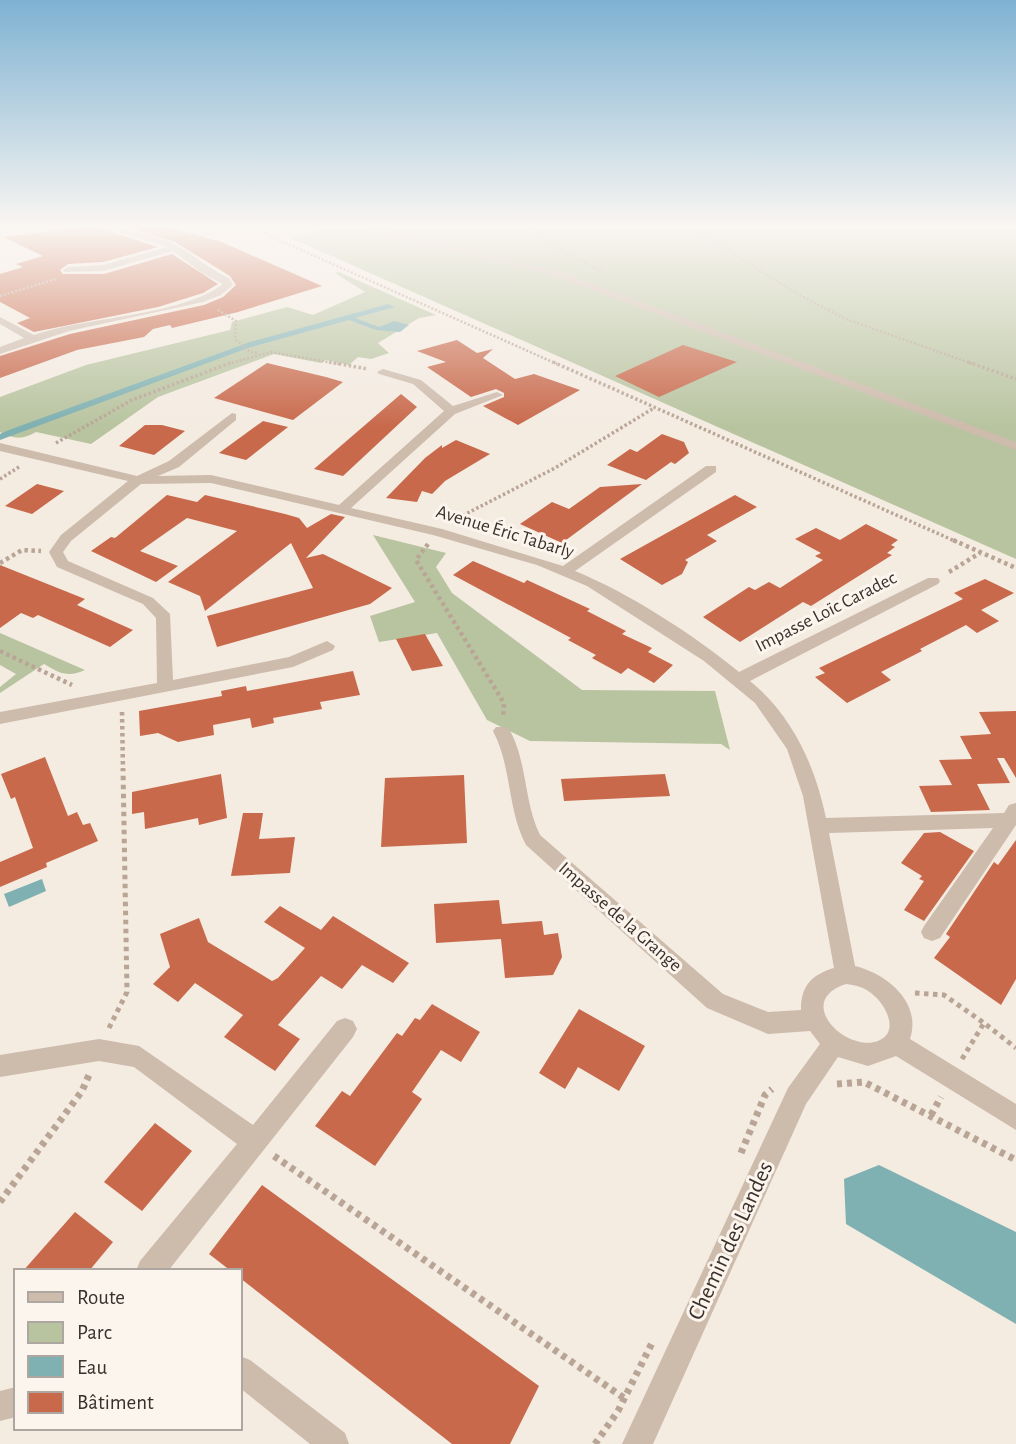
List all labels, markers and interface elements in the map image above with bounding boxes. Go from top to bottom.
street label: Avenue Éric Tabarly [434,500,577,562]
street label: Impasse Loïc Caradec [752,568,900,656]
street label: Impasse de la Grange [555,859,685,975]
street label: Chemin des Landes [684,1158,778,1324]
legend [14,1269,242,1430]
text: Route [77,1287,125,1308]
text: Parc [77,1322,112,1343]
text: Eau [77,1357,107,1378]
text: Bâtiment [77,1392,154,1413]

